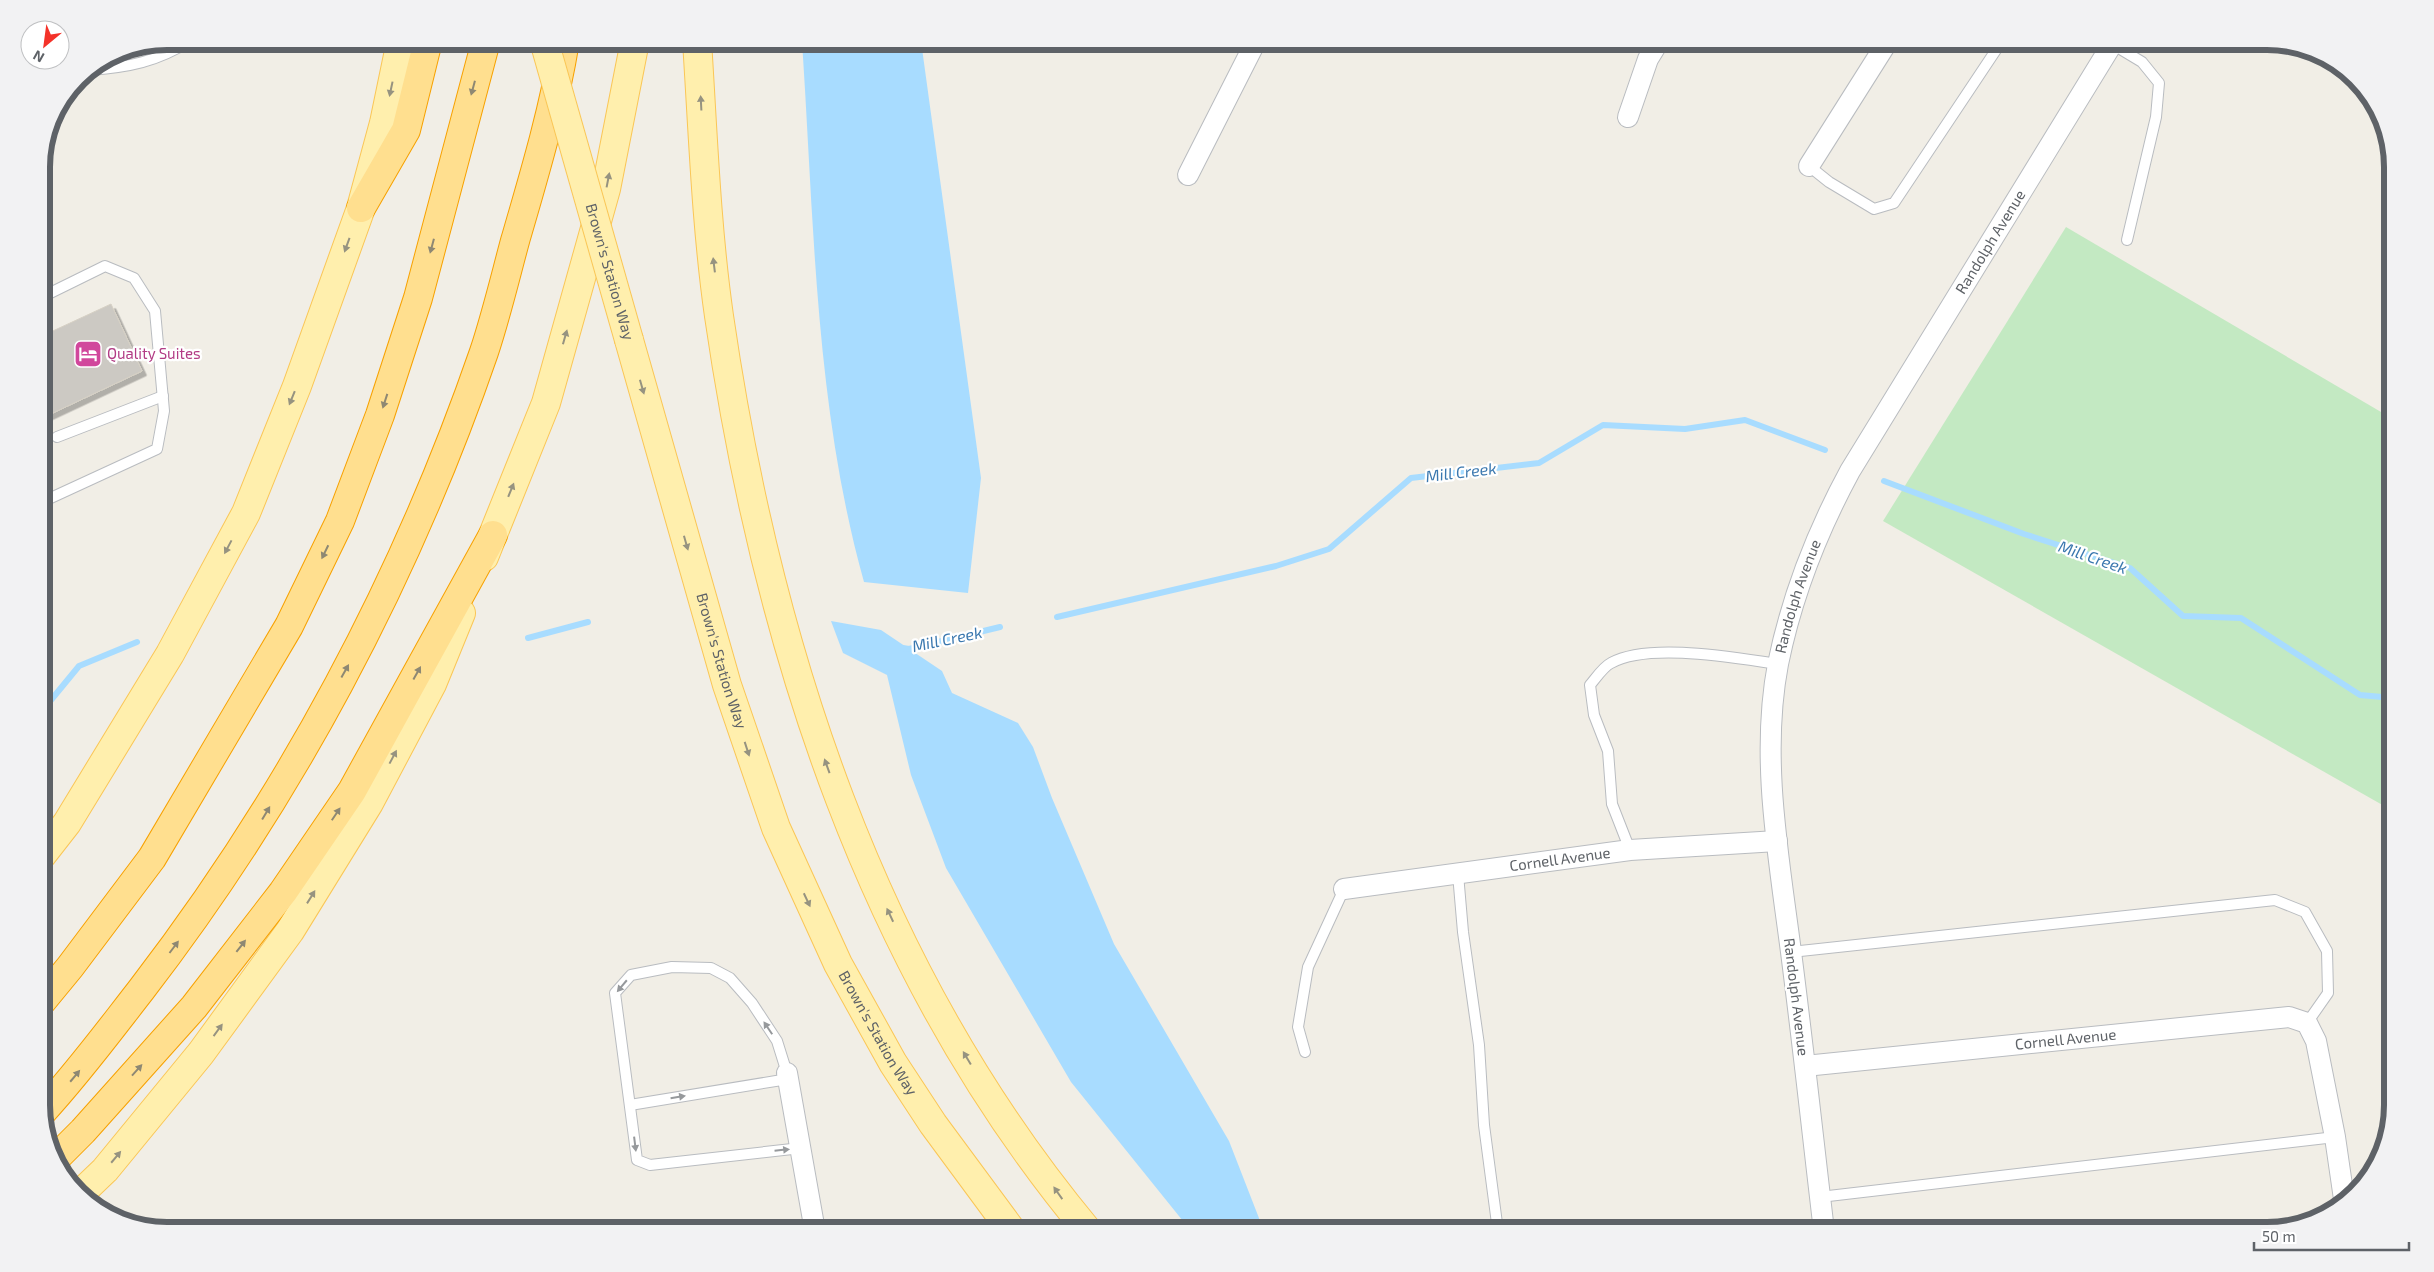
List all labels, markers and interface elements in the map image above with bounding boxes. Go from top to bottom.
north arrow [20,20,70,70]
text: N [30,47,47,67]
one-way arrow [387,81,395,96]
one-way arrow [469,81,477,96]
one-way arrow [696,95,704,111]
one-way arrow [604,172,612,188]
street label: Randolph Avenue [1951,186,2028,297]
street label: Brown's Station Way [583,201,639,342]
one-way arrow [343,238,351,253]
one-way arrow [428,238,436,253]
one-way arrow [709,257,717,273]
one-way arrow [561,329,569,344]
hotel icon: Quality Suites [73,339,103,369]
place label: Quality Suites [107,344,201,363]
one-way arrow [638,379,646,394]
one-way arrow [288,391,296,406]
one-way arrow [380,394,388,409]
water label: Mill Creek [1424,458,1497,485]
one-way arrow [507,482,515,497]
one-way arrow [682,536,690,551]
street label: Randolph Avenue [1771,536,1824,655]
water label: Mill Creek [2056,536,2130,577]
one-way arrow [224,540,232,554]
one-way arrow [321,545,329,559]
street label: Brown's Station Way [693,591,751,731]
water label: Mill Creek [910,622,984,655]
one-way arrow [341,665,350,678]
one-way arrow [412,666,421,679]
one-way arrow [744,742,752,757]
one-way arrow [389,750,397,765]
one-way arrow [823,758,830,773]
one-way arrow [261,807,270,820]
one-way arrow [331,807,341,820]
street label: Cornell Avenue [1508,843,1611,874]
one-way arrow [306,891,315,904]
one-way arrow [804,893,812,907]
one-way arrow [885,908,893,922]
street label: Randolph Avenue [1781,937,1813,1057]
one-way arrow [169,940,179,954]
one-way arrow [236,940,247,953]
street label: Brown's Station Way [835,967,922,1098]
one-way arrow [616,979,627,992]
one-way arrow [764,1021,773,1035]
one-way arrow [213,1024,223,1037]
street label: Cornell Avenue [2014,1025,2117,1053]
one-way arrow [962,1052,971,1065]
one-way arrow [131,1065,143,1077]
one-way arrow [69,1069,80,1082]
one-way arrow [670,1093,686,1101]
one-way arrow [631,1137,639,1153]
one-way arrow [774,1146,790,1154]
one-way arrow [110,1150,121,1163]
one-way arrow [1053,1186,1063,1199]
scale bar [2254,1220,2409,1252]
text: 50 m [2262,1227,2296,1245]

